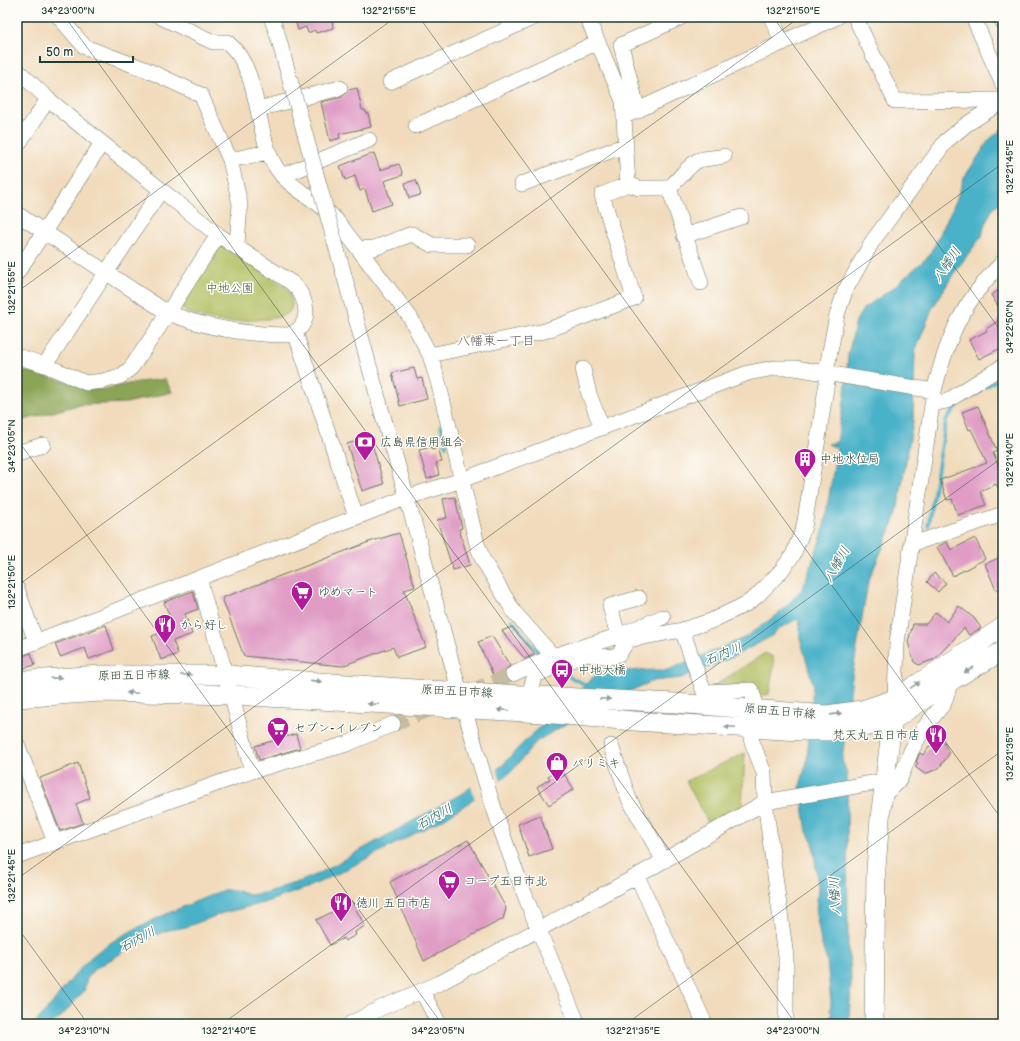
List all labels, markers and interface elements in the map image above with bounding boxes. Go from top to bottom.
text: 34°23'00"N [41,5,95,17]
text: 132°21'55"E [362,5,416,17]
text: 132°21'50"E [766,5,820,17]
scale bar [40,38,133,64]
text: 50 m [46,45,73,60]
text: 132°21'45"E [1004,139,1016,194]
water label: 八幡川 [929,244,964,285]
text: 132°21'55"E [6,261,18,315]
park label: 中地公園 [206,281,254,296]
text: 34°22'50"N [1004,300,1016,354]
district label: 八幡東一丁目 [457,333,535,349]
text: 34°23'05"N [6,419,18,473]
bank icon: 広島県信用組合 [352,429,378,462]
text: 132°21'40"E [1004,432,1016,487]
place label: 広島県信用組合 [380,435,464,450]
building icon: 中地水位局 [792,446,818,479]
place label: 中地水位局 [820,452,880,467]
water label: 八幡川 [820,544,854,585]
text: 132°21'50"E [6,555,18,609]
supermarket icon: ゆめマート [289,579,315,612]
place label: ゆめマート [318,585,378,600]
restaurant icon: から好し [152,612,178,645]
place label: から好し [180,618,228,633]
water label: 石内川 [702,639,744,669]
bus stop icon: 中地大橋 [549,657,575,690]
place label: 中地大橋 [578,663,626,678]
street label: 原田五日市線 [98,667,170,684]
one-way arrow [963,667,975,674]
one-way arrow [180,672,193,678]
one-way arrow [50,675,63,681]
one-way arrow [310,678,322,684]
one-way arrow [910,681,920,689]
street label: 原田五日市線 [421,682,493,701]
one-way arrow [125,690,138,696]
one-way arrow [599,695,611,702]
one-way arrow [366,701,379,707]
street label: 原田五日市線 [743,701,816,722]
one-way arrow [497,707,509,714]
one-way arrow [830,711,842,717]
supermarket icon: セブン-イレブン [265,715,291,748]
place label: セブン-イレブン [294,721,382,736]
restaurant icon: 梵天丸 五日市店 [923,722,949,755]
one-way arrow [724,723,736,730]
text: 132°21'35"E [1004,726,1016,781]
place label: 梵天丸 五日市店 [833,728,920,743]
shop icon: パリミキ [544,750,570,783]
place label: パリミキ [572,756,620,771]
water label: 石内川 [414,800,455,833]
text: 132°21'45"E [6,848,18,903]
supermarket icon: コープ五日市北 [436,868,462,901]
place label: コープ五日市北 [464,874,548,889]
water label: 八幡川 [826,876,844,916]
restaurant icon: 徳川 五日市店 [328,890,354,923]
place label: 徳川 五日市店 [356,896,431,911]
water label: 石内川 [116,924,158,956]
text: 34°23'10"N [58,1025,110,1037]
text: 132°21'40"E [202,1025,257,1037]
text: 34°23'05"N [411,1025,465,1037]
text: 132°21'35"E [606,1025,661,1037]
text: 34°23'00"N [766,1025,820,1037]

